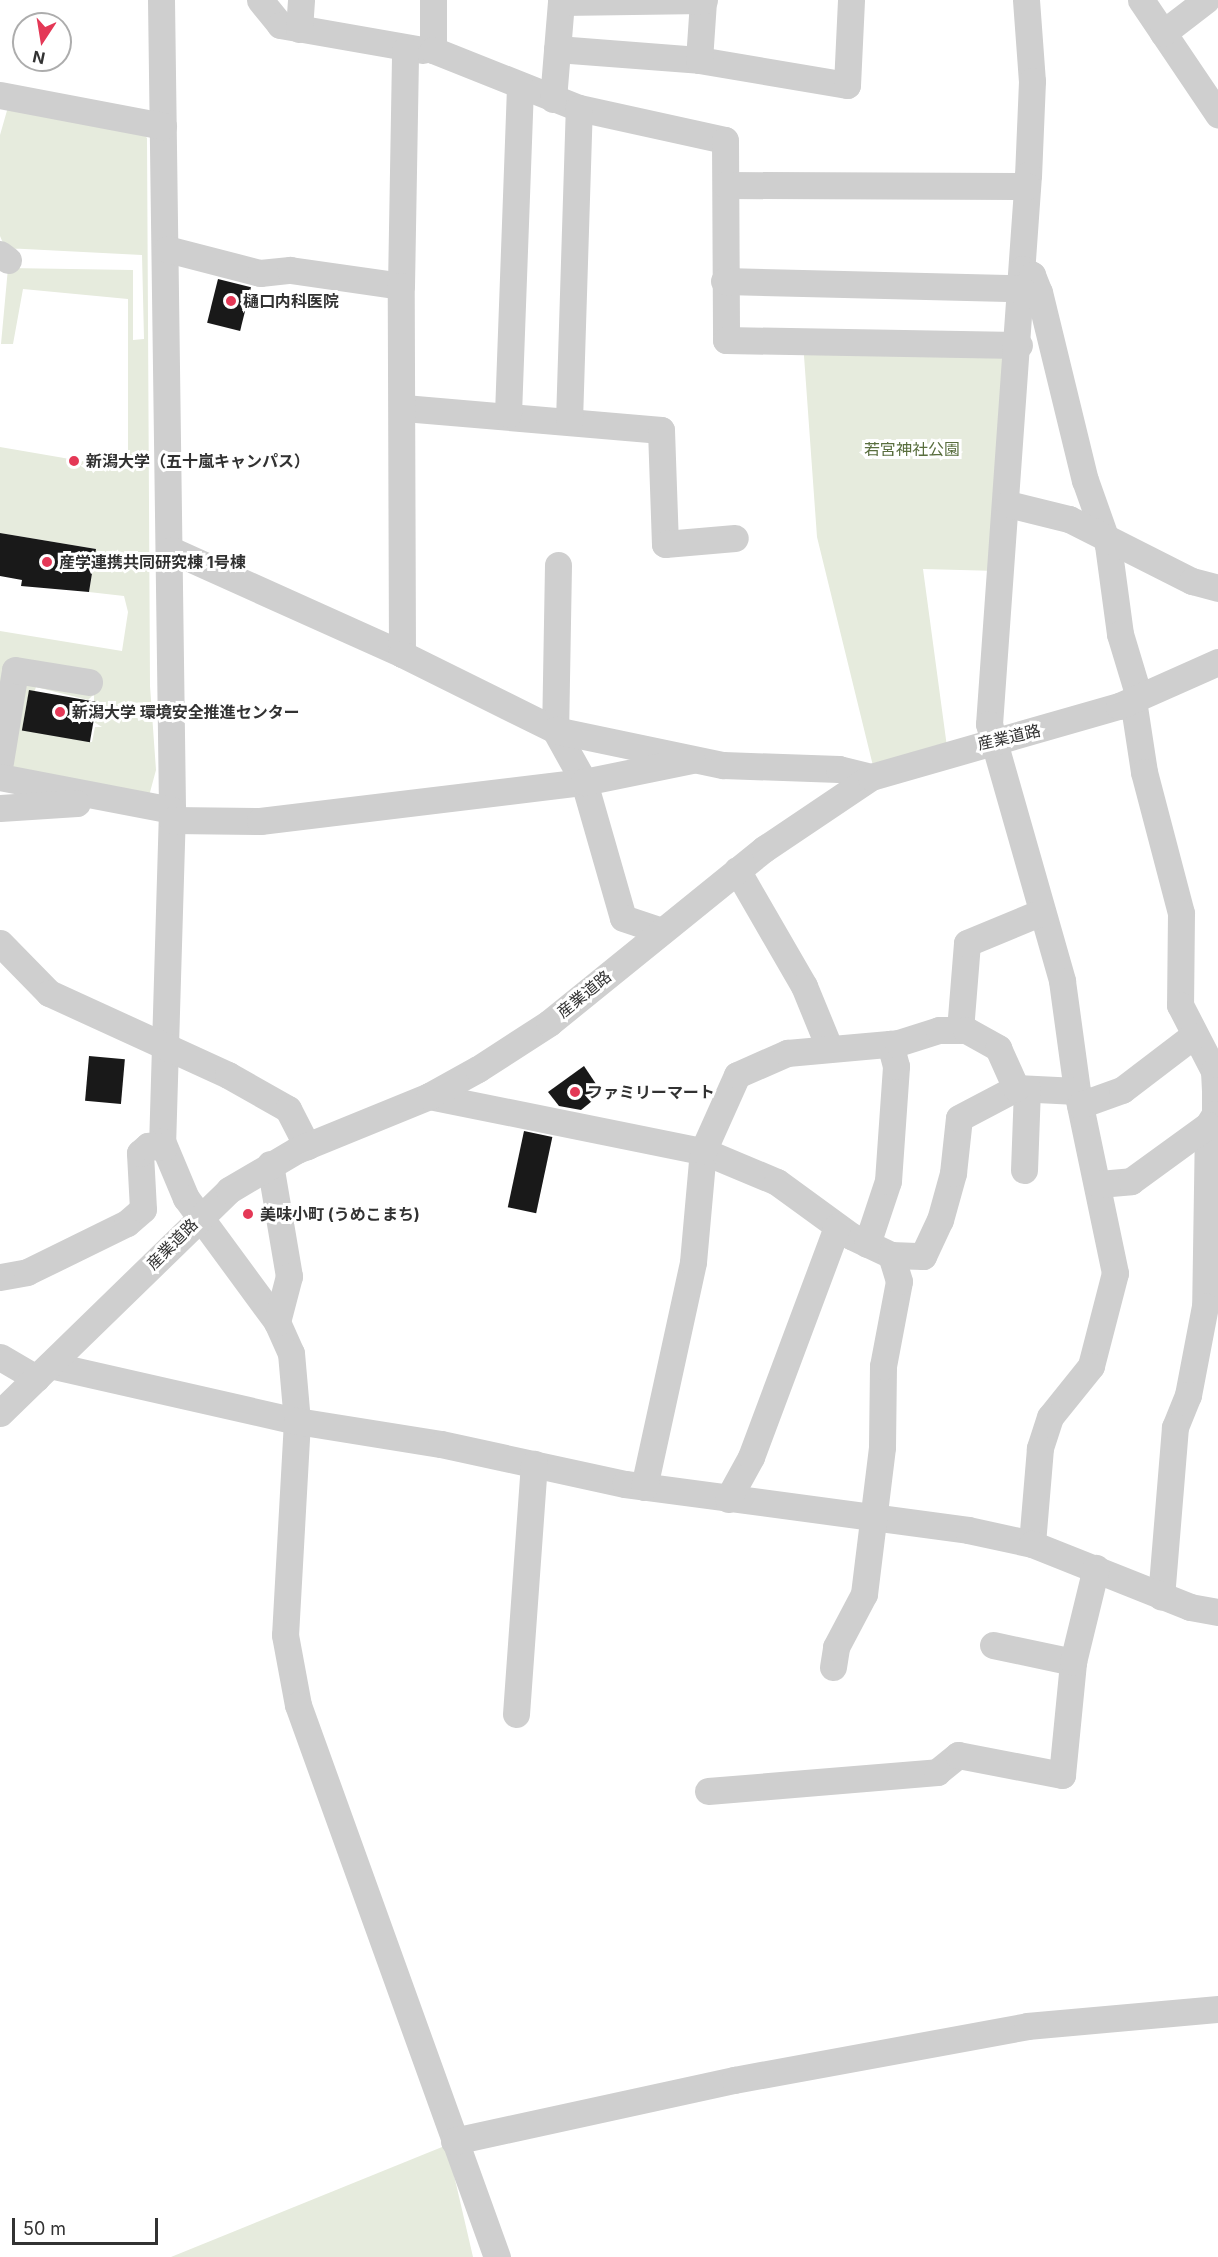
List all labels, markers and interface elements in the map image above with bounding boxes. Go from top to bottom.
north arrow [12,12,72,72]
text: N [31,47,47,69]
place label: 樋口内科医院 [243,291,339,311]
marker: 樋口内科医院 [224,294,238,308]
park label: 若宮神社公園 [864,439,960,459]
place label: 新潟大学（五十嵐キャンパス） [86,451,310,471]
marker: 新潟大学（五十嵐キャンパス） [67,454,81,468]
place label: 産学連携共同研究棟 1号棟 [59,552,246,572]
marker: 産学連携共同研究棟 1号棟 [40,555,54,569]
place label: 新潟大学 環境安全推進センター [72,702,300,722]
marker: 新潟大学 環境安全推進センター [53,705,67,719]
street label: 産業道路 [976,720,1042,754]
street label: 産業道路 [553,966,615,1022]
place label: ファミリーマート [587,1082,715,1102]
marker: ファミリーマート [568,1085,582,1099]
place label: 美味小町 (うめこまち) [260,1204,420,1224]
marker: 美味小町 (うめこまち) [241,1207,255,1221]
street label: 産業道路 [143,1215,201,1273]
scale bar [15,2206,160,2244]
text: 50 m [23,2218,66,2239]

